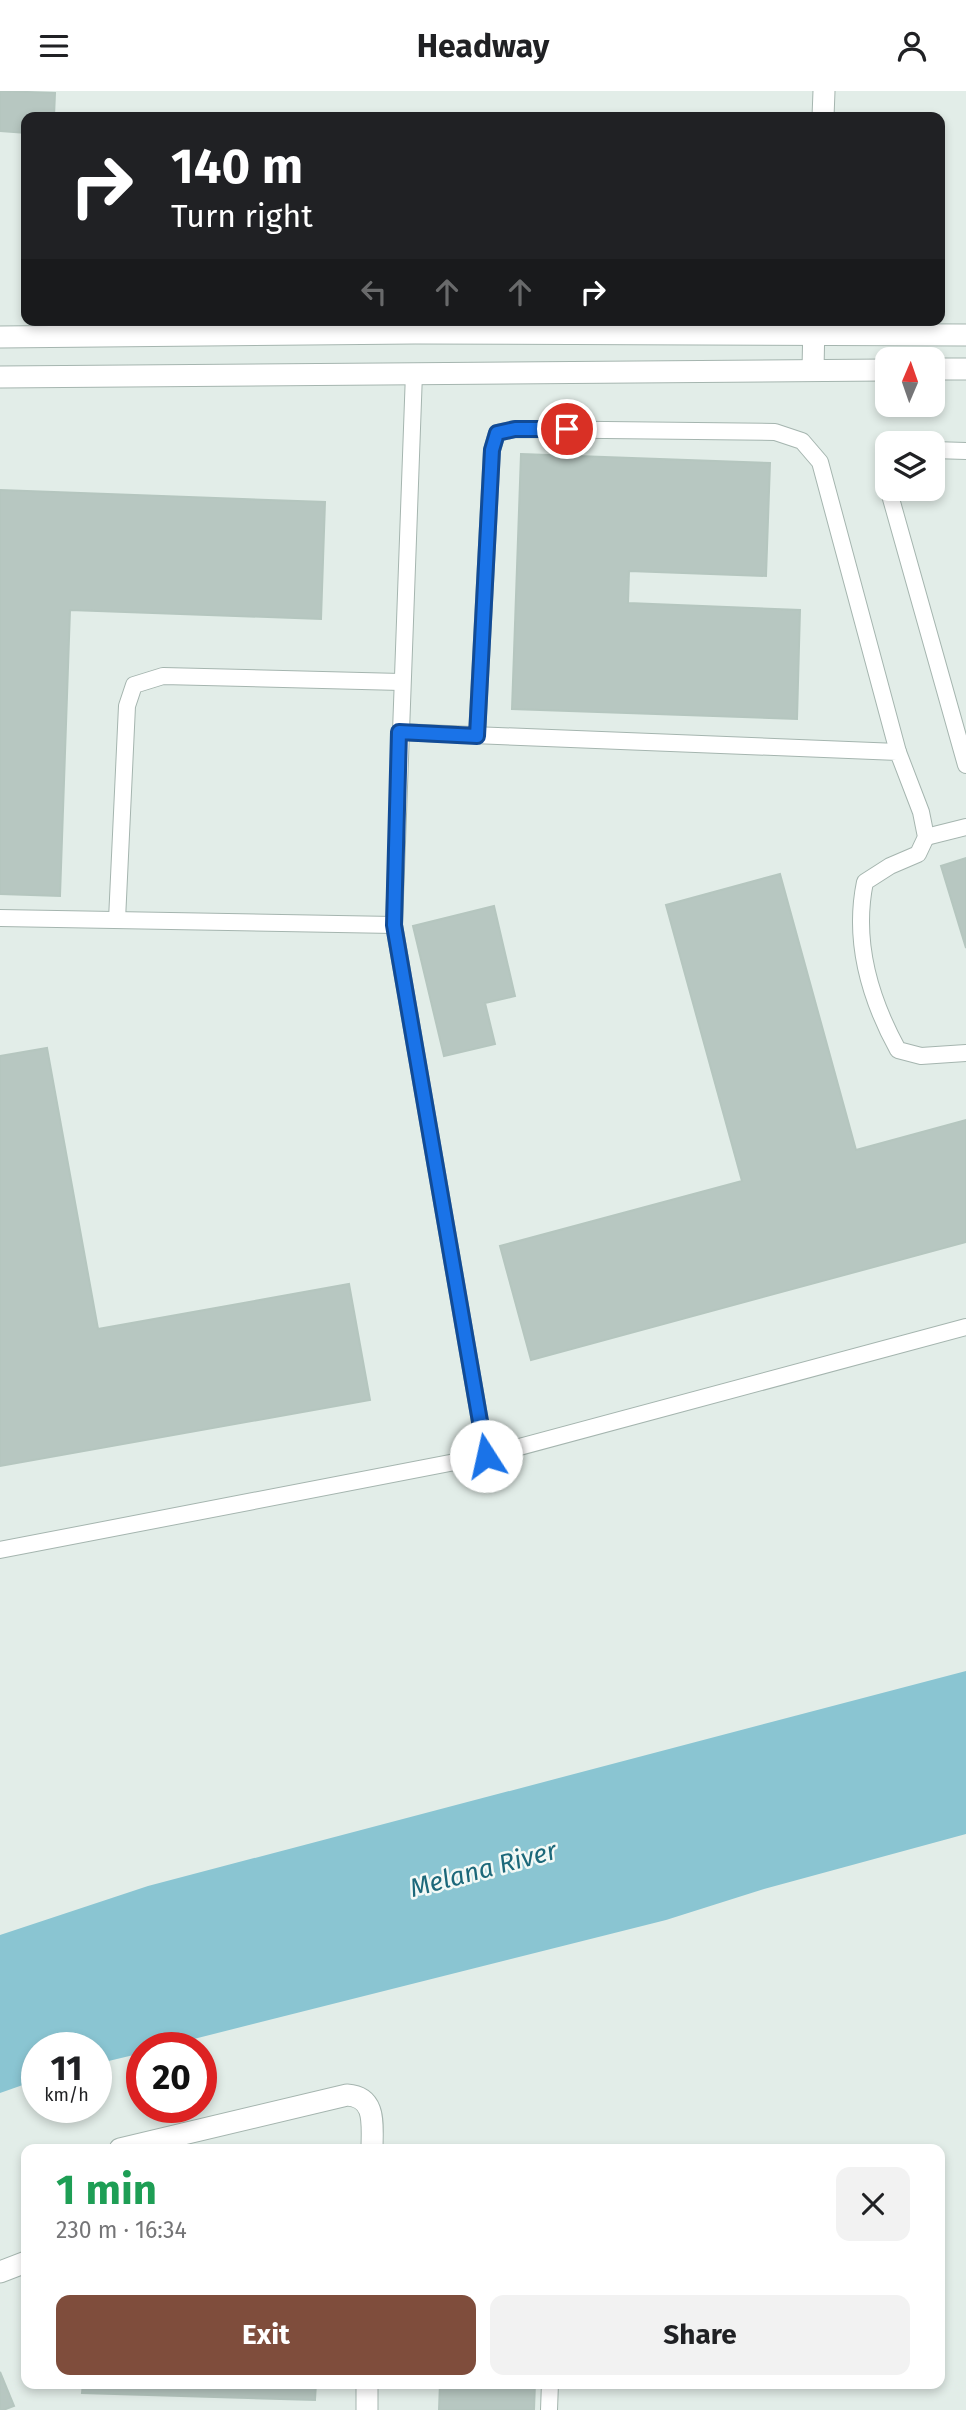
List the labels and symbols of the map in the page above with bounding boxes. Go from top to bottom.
north arrow [875,347,945,417]
pin [537,399,597,459]
position arrow [449,1419,523,1493]
water label: Melana River [406,1835,561,1904]
speed limit sign: 20 [126,2032,217,2123]

